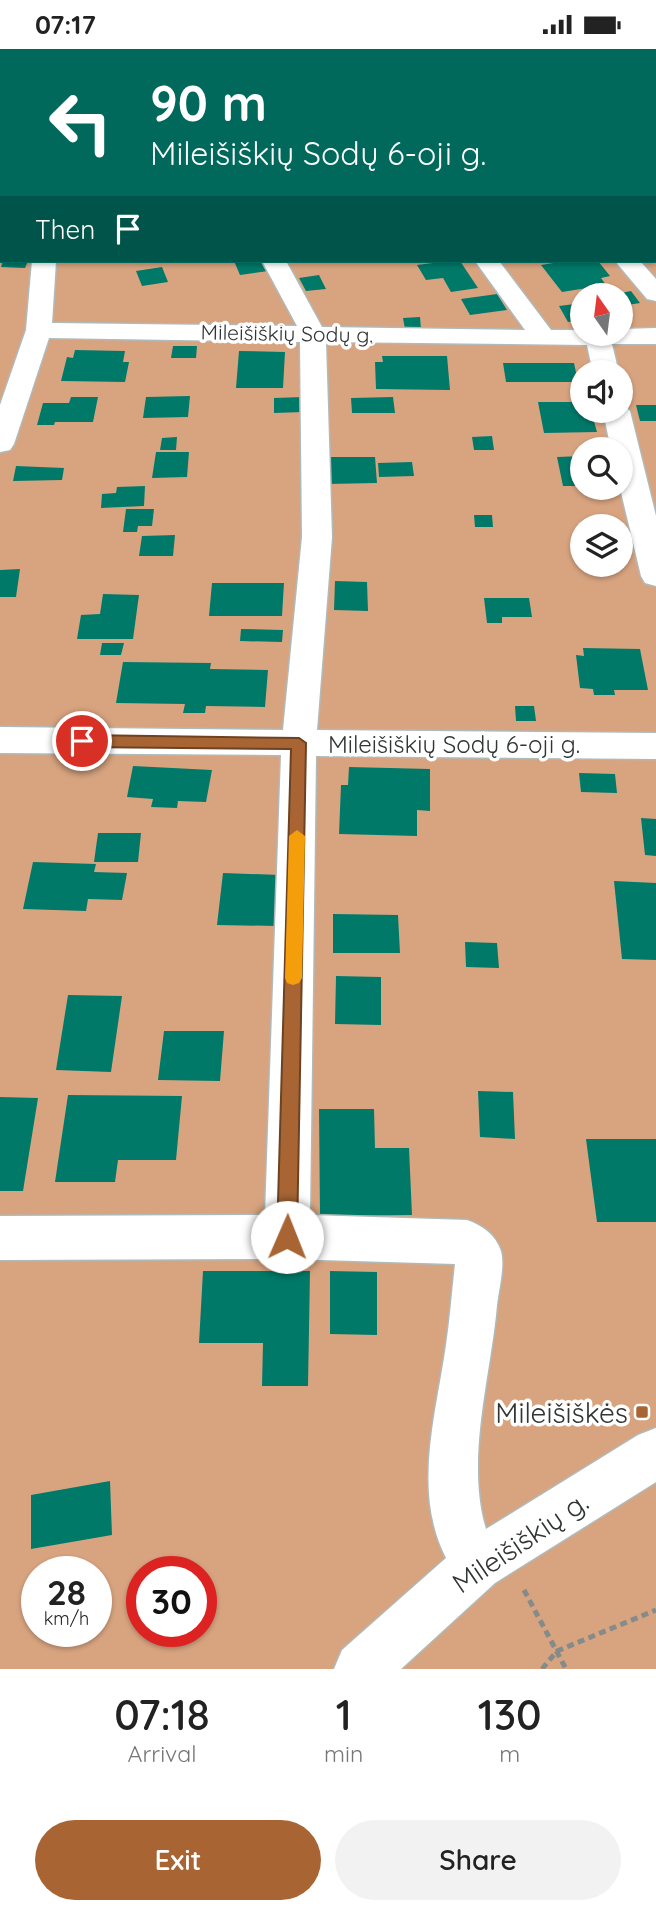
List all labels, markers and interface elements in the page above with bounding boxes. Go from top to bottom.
text: 07:17 [35,8,96,41]
text: 90 m [150,72,267,133]
icon: left [35,77,126,168]
text: Mileišiškių Sodų 6-oji g. [150,133,486,173]
icon: arrive [109,210,147,248]
text: Then [35,213,95,246]
north arrow [570,283,634,347]
map controls [570,283,633,577]
street label: Mileišiškių Sodų g. [200,318,374,348]
button: sound [570,360,633,423]
button: search [570,437,633,500]
button: layers [570,514,633,577]
pin [52,711,112,771]
icon: arrive [63,722,101,760]
street label: Mileišiškių Sodų 6-oji g. [328,729,580,759]
position arrow [250,1200,324,1274]
place label: Mileišiškės [495,1395,628,1430]
marker: Mileišiškės [634,1404,650,1420]
street label: Mileišiškių g. [445,1484,595,1600]
speed limit sign: 30 [126,1556,217,1647]
text: 28 [47,1570,86,1614]
text: km/h [44,1607,89,1630]
text: 07:18 [114,1688,210,1741]
text: 1 [336,1688,352,1741]
text: 130 [478,1688,542,1741]
text: Arrival [128,1739,196,1768]
text: min [324,1739,363,1768]
text: m [499,1739,520,1768]
button: Exit [35,1820,321,1900]
button: Share [335,1820,621,1900]

